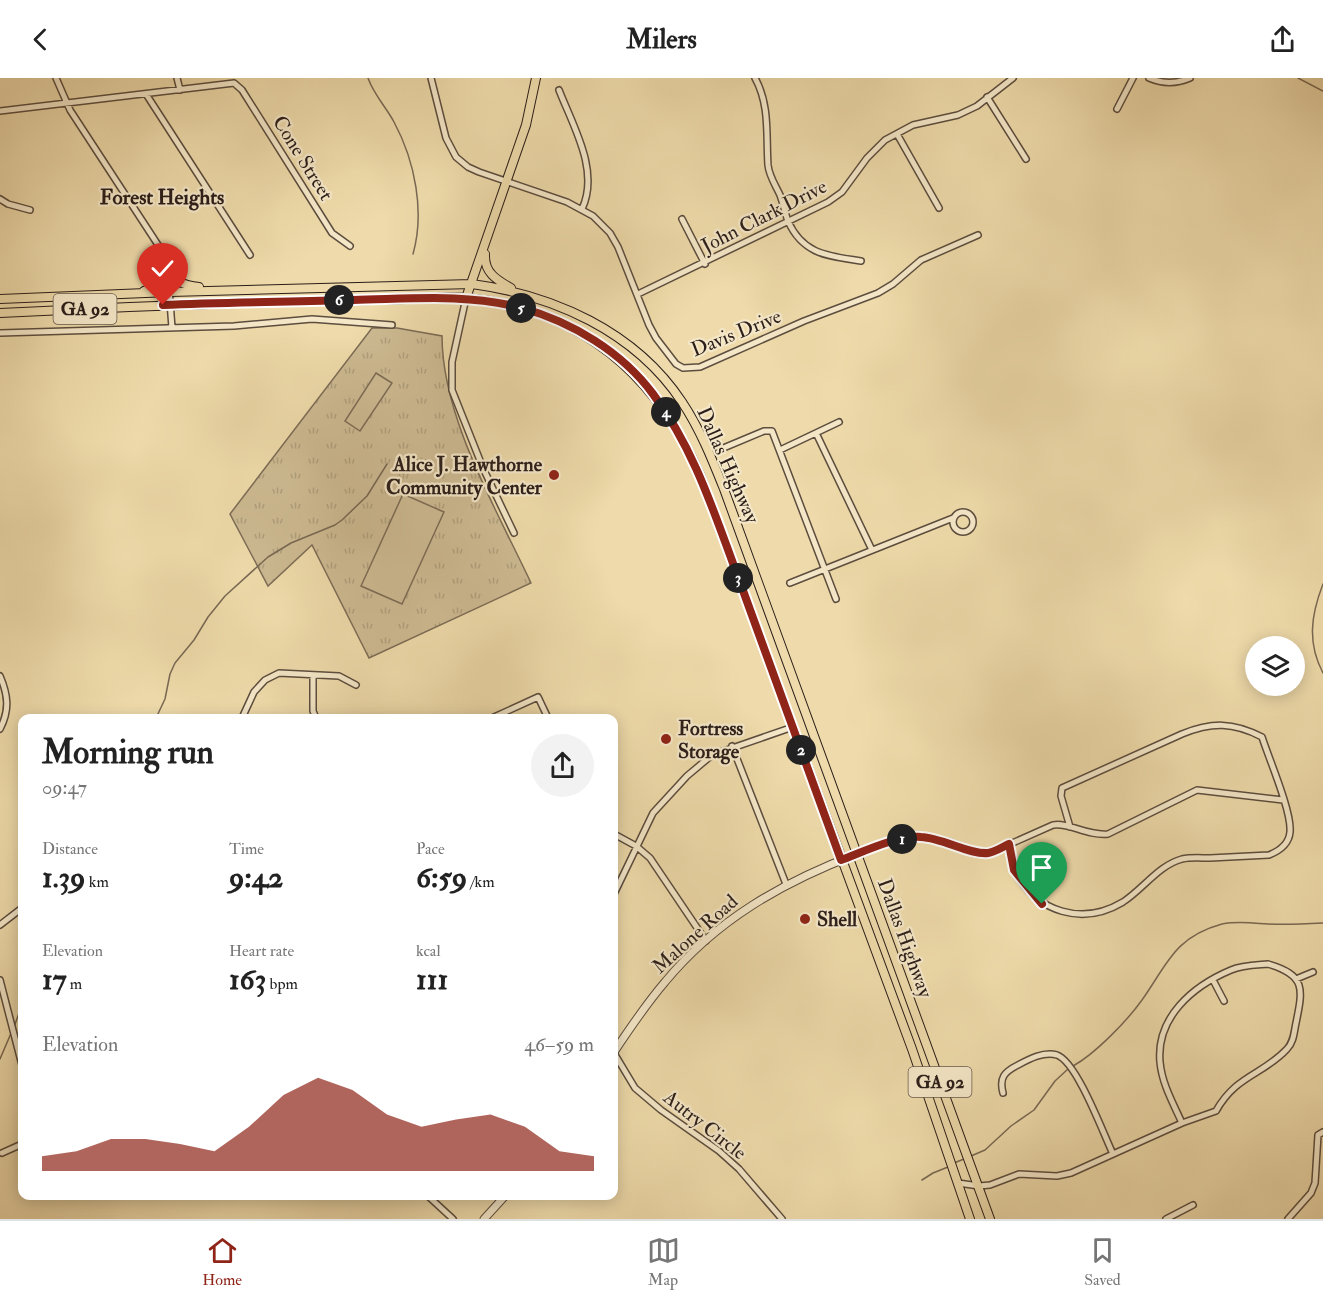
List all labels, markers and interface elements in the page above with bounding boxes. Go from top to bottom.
icon: back [24,23,57,56]
text: Milers [626,23,697,56]
icon: share [1266,23,1299,56]
street label: Cone Street [267,111,339,205]
street label: John Clark Drive [696,174,831,259]
district label: Forest Heights [100,184,224,211]
pin [137,243,188,305]
icon: check [146,252,179,285]
pin: 6 [324,285,354,315]
text: 6 [335,290,343,310]
pin: 5 [506,293,536,323]
road number: GA 92 [54,294,116,324]
text: 5 [517,298,525,318]
street label: Davis Drive [687,304,785,362]
pin: 4 [651,397,681,427]
text: 4 [662,402,670,422]
street label: Dallas Highway [691,403,765,528]
place label: Alice J. Hawthorne Community Center [386,452,543,501]
marker: Alice J. Hawthorne Community Center [547,468,561,482]
pin: 3 [723,563,753,593]
text: 3 [735,568,741,588]
map controls [1245,636,1305,696]
button: layers [1245,636,1305,696]
place label: Fortress Storage [678,716,743,765]
text: Morning run [42,732,214,773]
marker: Fortress Storage [659,732,673,746]
button: share [531,734,594,797]
pin: 2 [786,735,816,765]
text: 2 [797,740,805,760]
text: 09:47 [42,775,87,800]
pin: 1 [887,824,917,854]
text: 1 [899,829,905,849]
text: Distance [42,839,98,859]
text: Time [229,839,264,859]
text: Pace [416,839,445,859]
pin [1016,842,1067,904]
icon: arrive [1025,851,1058,884]
text: 1.39 [42,859,85,896]
text: 9:42 [229,859,283,896]
text: 6:59 [416,859,467,896]
text: km [85,872,109,892]
text: /km [467,872,495,892]
street label: Dallas Highway [872,875,939,1002]
street label: Malone Road [647,889,743,979]
place label: Shell [817,907,858,932]
marker: Shell [798,912,812,926]
text: Elevation [42,941,103,961]
text: Heart rate [229,941,294,961]
text: kcal [416,941,441,961]
text: 17 [42,961,66,998]
text: 163 [229,961,266,998]
text: 111 [416,961,448,998]
text: m [66,974,82,994]
text: bpm [266,974,298,994]
text: Elevation [42,1032,118,1057]
text: 46–59 m [524,1032,594,1057]
road number: GA 92 [908,1067,972,1097]
street label: Autry Circle [658,1084,752,1165]
tab: Home [202,1234,242,1290]
tab: Map [647,1234,680,1290]
tab: Saved [1084,1234,1121,1290]

